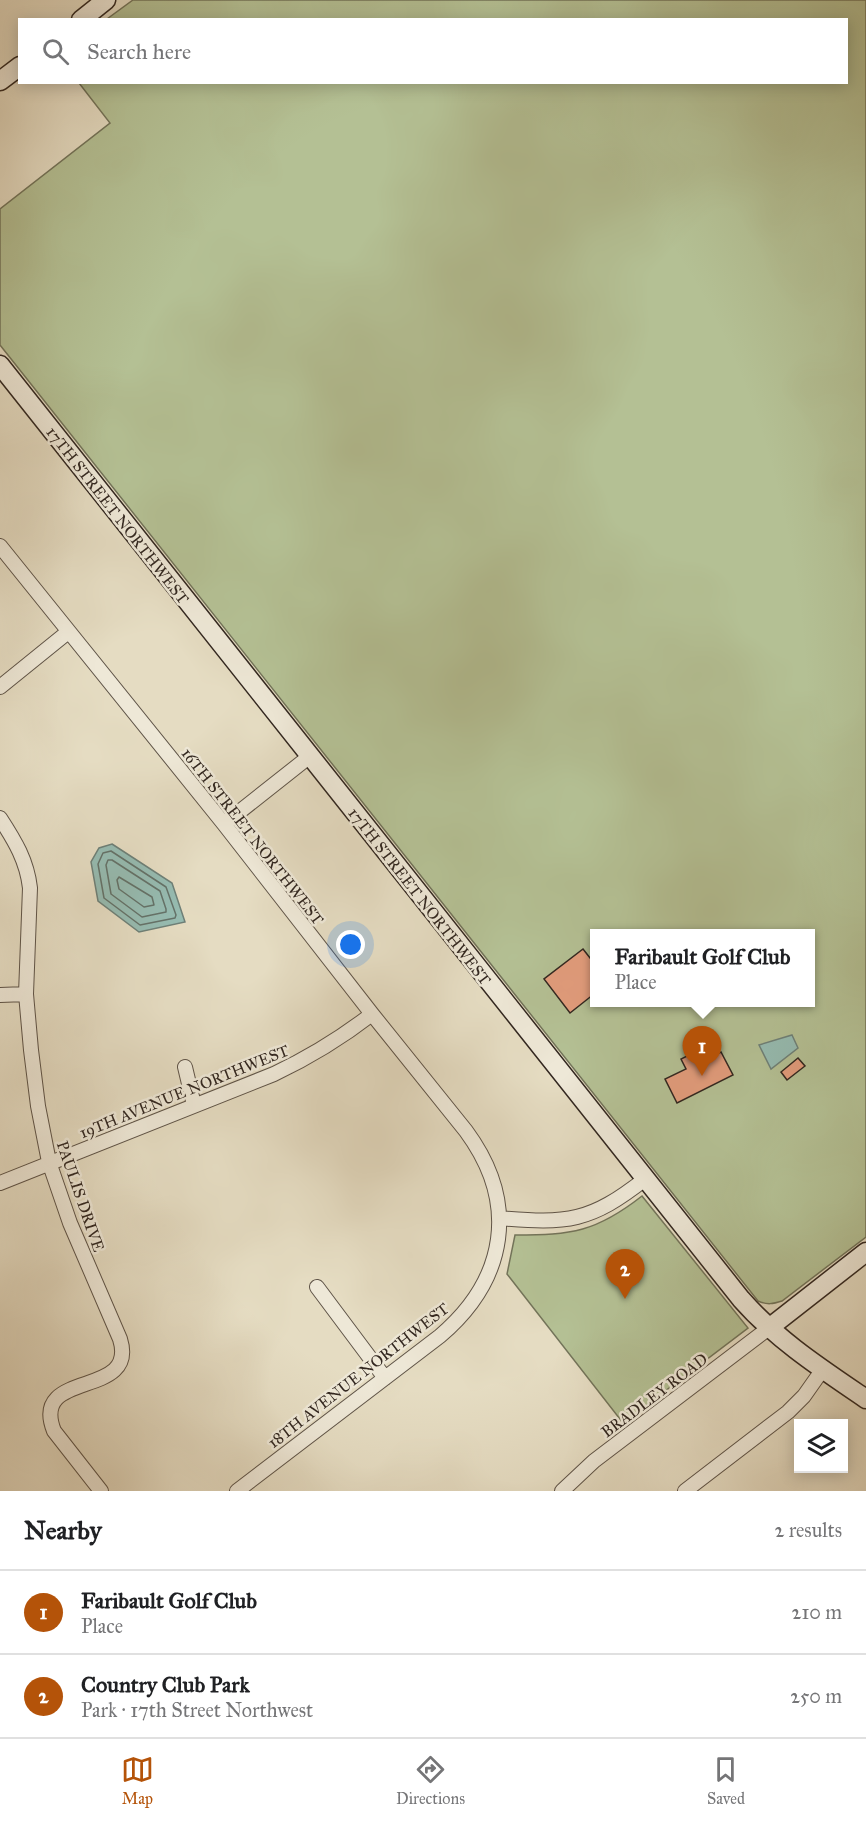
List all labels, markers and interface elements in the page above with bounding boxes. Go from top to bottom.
search box [18,18,848,84]
icon: search [39,35,72,68]
text: Search here [87,38,191,65]
street label: 17TH STREET NORTHWEST [42,423,193,608]
street label: 16TH STREET NORTHWEST [178,744,328,929]
street label: 17TH STREET NORTHWEST [344,804,495,989]
popup [590,929,815,1007]
your location [336,930,365,959]
text: Faribault Golf Club [614,943,791,970]
text: Place [614,970,657,994]
pin: 1 [682,1026,722,1076]
street label: 19TH AVENUE NORTHWEST [77,1041,292,1142]
street label: PAULIS DRIVE [53,1138,108,1254]
pin: 2 [606,1250,644,1299]
street label: 18TH AVENUE NORTHWEST [264,1299,453,1452]
street label: BRADLEY ROAD [597,1349,711,1442]
map controls [794,1419,848,1473]
button: layers [794,1419,848,1473]
text: Nearby [24,1514,102,1546]
text: 2 results [774,1518,842,1542]
text: Faribault Golf Club [81,1587,257,1614]
text: 1 [40,1600,47,1624]
text: 210 m [792,1600,842,1624]
text: Place [81,1614,123,1638]
text: Country Club Park [81,1671,250,1698]
text: 2 [39,1684,48,1708]
text: 250 m [790,1684,842,1708]
text: Park · 17th Street Northwest [81,1698,313,1722]
tab: Map [121,1753,154,1808]
tab: Directions [396,1753,465,1808]
tab: Saved [707,1753,745,1808]

